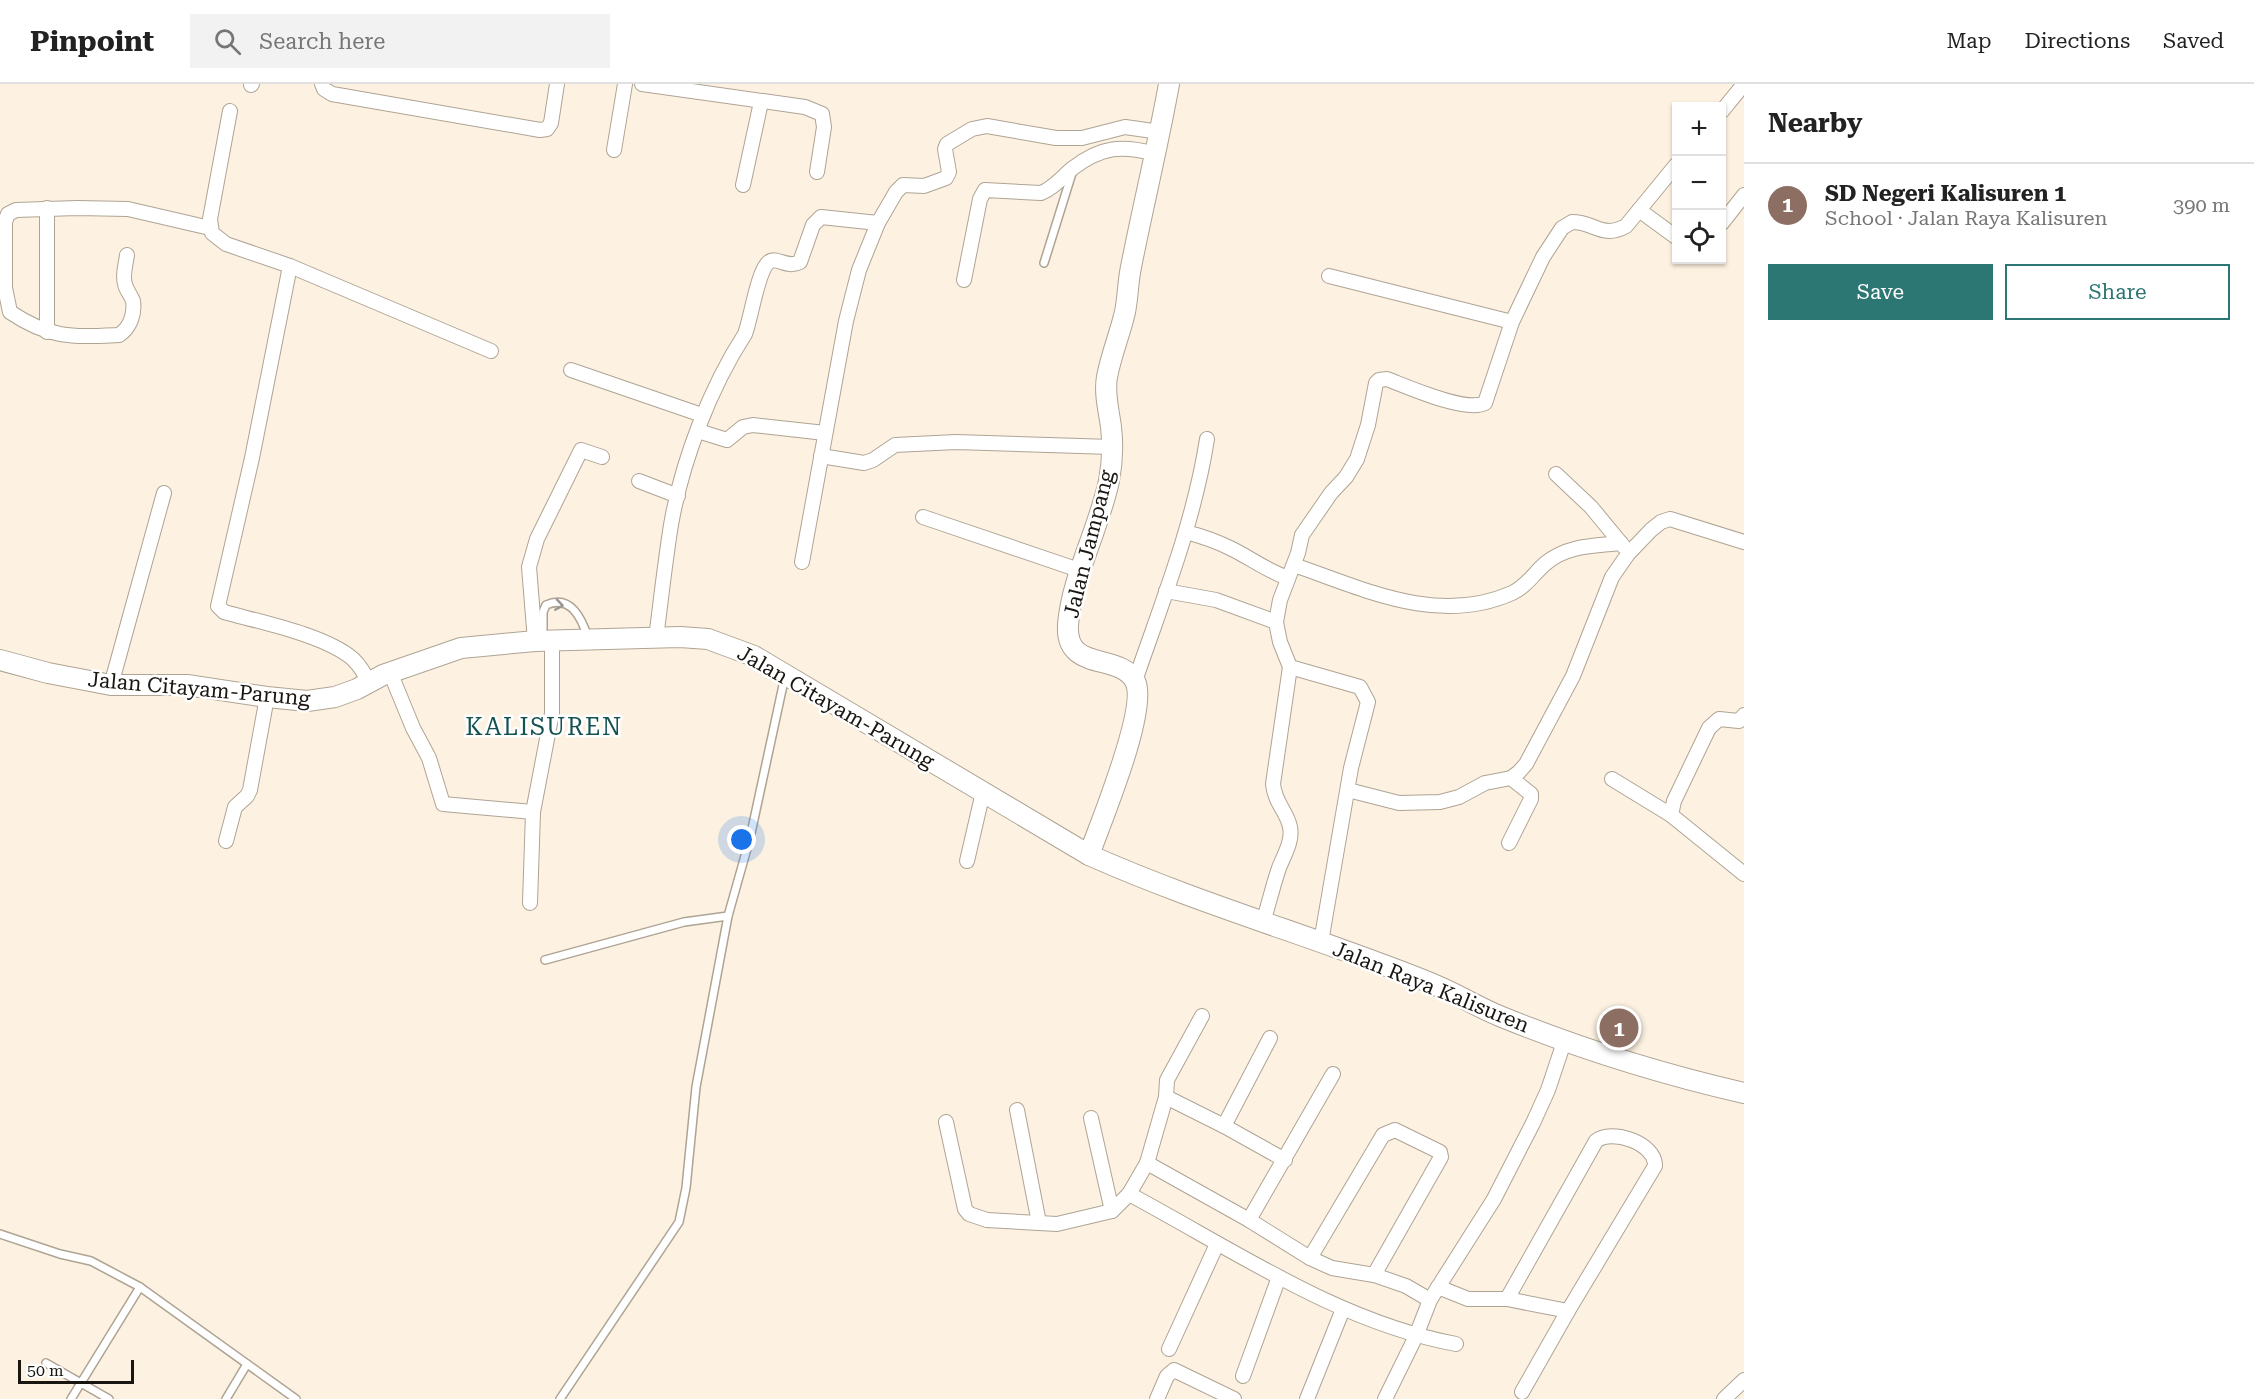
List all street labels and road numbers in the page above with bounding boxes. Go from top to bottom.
street label: Jalan Jampang [1059,467,1119,621]
street label: Jalan Citayam-Parung [733,641,939,773]
street label: Jalan Citayam-Parung [87,667,311,711]
street label: Jalan Raya Kalisuren [1329,937,1533,1038]

